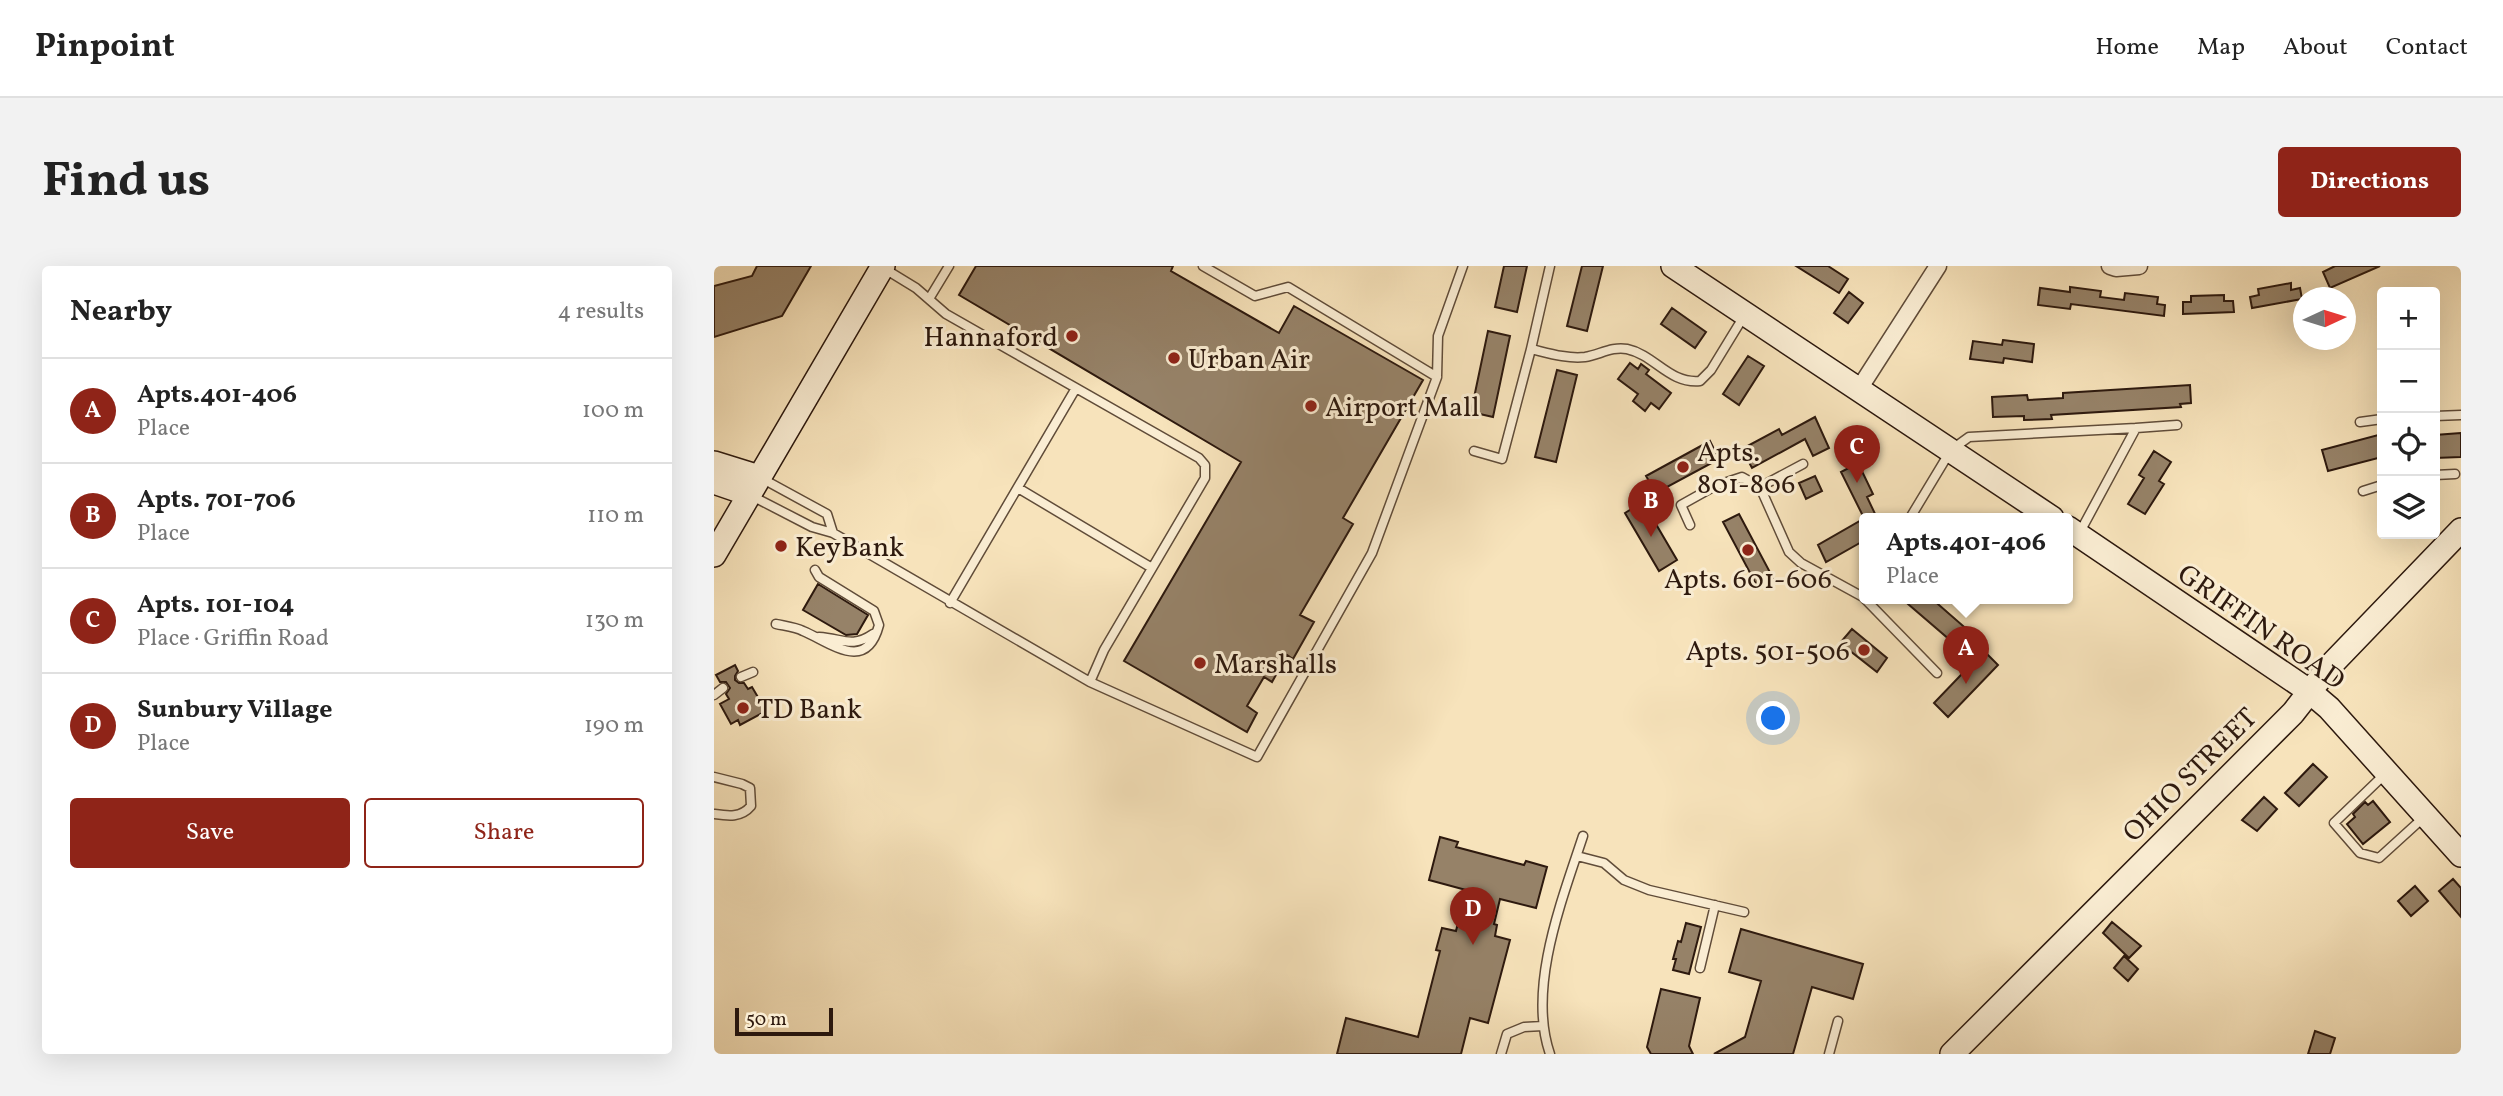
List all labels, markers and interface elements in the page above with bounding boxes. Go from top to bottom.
text: Pinpoint [35,25,175,71]
text: Home [2095,31,2159,65]
text: Map [2197,31,2245,65]
text: About [2283,31,2348,65]
text: Contact [2386,31,2468,65]
button: Directions [2278,147,2461,217]
text: Find us [42,148,210,217]
north arrow [2293,287,2356,350]
map controls [2377,287,2440,539]
button: + [2377,287,2440,350]
text: Nearby [70,291,172,333]
text: 4 results [558,296,644,328]
place label: Hannaford [924,319,1058,358]
marker: Hannaford [1064,328,1080,344]
place label: Urban Air [1188,341,1310,380]
marker: Urban Air [1166,350,1182,366]
button: − [2377,350,2440,413]
text: Apts.401-406 [137,377,297,413]
place label: Airport Mall [1325,389,1480,428]
text: A [85,395,101,427]
text: 100 m [582,395,644,427]
marker: Airport Mall [1303,398,1319,414]
text: Place [137,413,190,445]
button: locate [2377,413,2440,476]
pin: C [1834,425,1880,483]
place label: Apts. 801-806 [1697,434,1795,505]
marker: Apts. 801-806 [1675,459,1691,475]
button: layers [2377,476,2440,539]
pin: B [1628,479,1674,537]
text: Apts. 701-706 [137,482,296,518]
text: B [85,500,101,532]
text: 110 m [587,500,644,532]
popup [1859,513,2073,604]
text: Place [137,518,190,550]
text: Apts.401-406 [1886,525,2046,561]
place label: KeyBank [795,529,904,568]
marker: KeyBank [773,538,789,554]
marker: Apts. 601-606 [1740,542,1756,558]
street label: GRIFFIN ROAD [2169,556,2352,700]
place label: Apts. 601-606 [1664,561,1832,600]
text: Place [1886,561,1939,593]
text: Apts. 101-104 [137,587,294,623]
text: C [86,605,100,637]
text: 130 m [585,605,644,637]
text: Place · Griffin Road [137,623,329,655]
pin: A [1943,626,1989,684]
place label: Apts. 501-506 [1686,633,1850,672]
marker: Apts. 501-506 [1856,642,1872,658]
place label: Marshalls [1214,646,1337,685]
marker: Marshalls [1192,655,1208,671]
place label: TD Bank [757,691,862,730]
text: Sunbury Village [137,692,333,728]
marker: TD Bank [735,700,751,716]
street label: OHIO STREET [2115,700,2267,852]
your location [1756,701,1790,735]
text: D [85,710,101,742]
text: 190 m [584,710,644,742]
text: Place [137,728,190,760]
button: Save [70,798,350,868]
button: Share [364,798,644,868]
pin: D [1450,887,1496,945]
scale bar [735,1005,833,1037]
text: 50 m [746,1007,787,1033]

